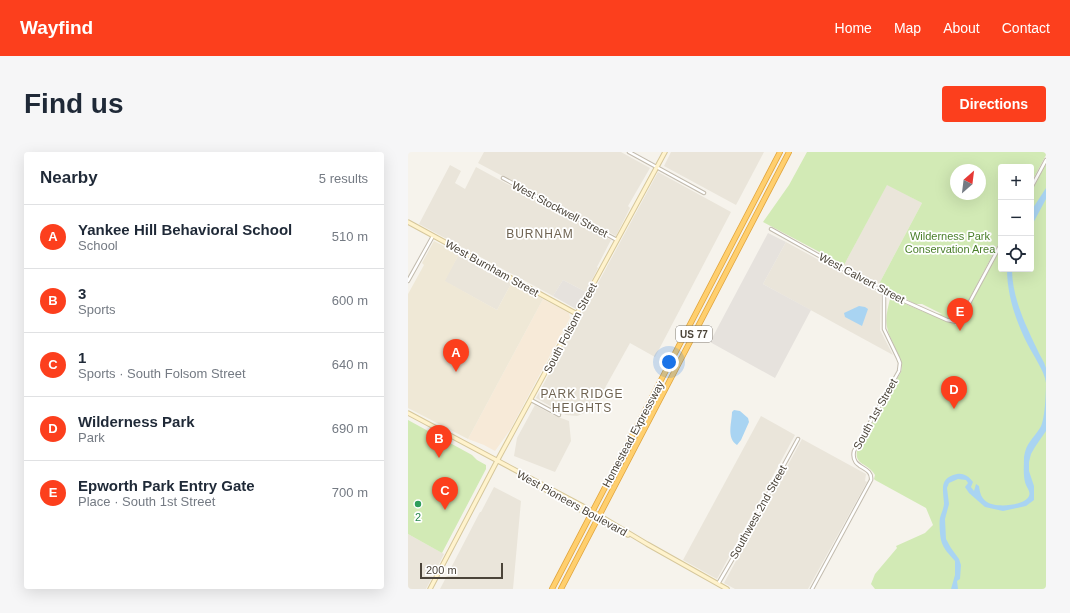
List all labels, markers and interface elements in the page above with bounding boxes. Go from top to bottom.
text: Wayfind [20,17,93,38]
text: Home [835,20,872,36]
text: Map [894,20,921,36]
text: About [943,20,980,36]
text: Contact [1002,20,1050,36]
button: Directions [942,86,1046,122]
text: Find us [24,88,124,119]
north arrow [950,164,986,200]
map controls [998,164,1034,272]
button: + [998,164,1034,200]
text: Nearby [40,168,98,187]
text: 5 results [319,171,368,186]
street label: West Stockwell Street [510,179,610,239]
button: − [998,200,1034,236]
text: Yankee Hill Behavioral School [78,221,292,238]
district label: BURNHAM [506,227,574,241]
text: A [48,229,58,244]
text: 510 m [332,229,368,244]
park label: Wilderness Park Conservation Area [905,230,996,255]
button: locate [998,236,1034,272]
street label: West Burnham Street [443,237,541,299]
text: School [78,238,118,253]
street label: West Calvert Street [817,250,907,306]
street label: South Folsom Street [541,281,599,375]
text: 3 [78,285,86,302]
text: B [48,293,58,308]
text: 600 m [332,293,368,308]
pin: E [947,298,973,331]
text: Sports [78,302,116,317]
road number: US 77 [676,326,712,342]
pin: A [443,339,469,372]
text: 1 [78,349,86,366]
your location [659,352,679,372]
text: C [48,357,58,372]
text: 640 m [332,357,368,372]
text: Sports · South Folsom Street [78,366,246,381]
pin: D [941,376,967,409]
street label: South 1st Street [851,377,899,451]
street label: Homestead Expressway [600,378,666,489]
district label: PARK RIDGE HEIGHTS [540,387,624,415]
text: Wilderness Park [78,413,195,430]
text: D [48,421,58,436]
text: 690 m [332,421,368,436]
pin: B [426,425,452,458]
text: Park [78,430,105,445]
street label: Southwest 2nd Street [727,463,789,561]
street label: West Pioneers Boulevard [515,468,629,538]
text: Epworth Park Entry Gate [78,477,255,494]
pin: C [432,477,458,510]
text: E [49,485,57,500]
text: 700 m [332,485,368,500]
text: Place · South 1st Street [78,494,215,509]
marker: 2 [413,499,423,509]
place label: 2 [415,511,421,523]
scale bar [420,561,503,580]
text: 200 m [426,564,457,576]

